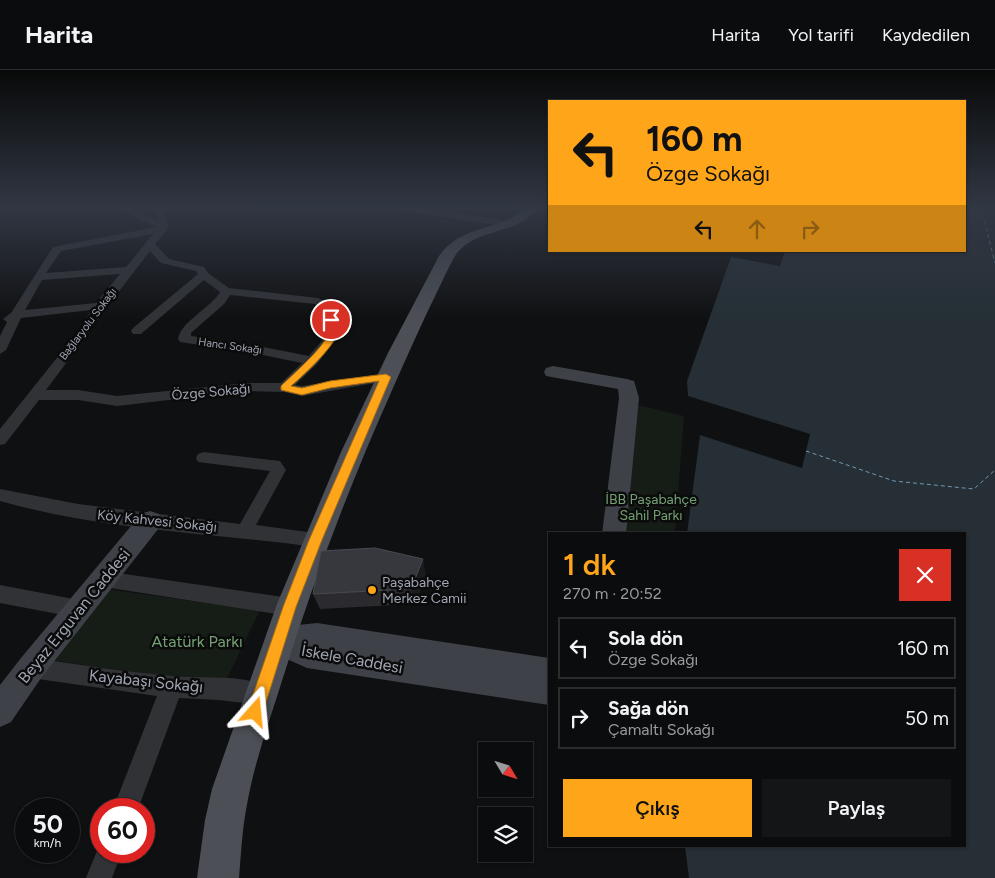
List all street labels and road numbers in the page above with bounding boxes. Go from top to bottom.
street label: Bağlaryolu Sokağı [57,285,119,363]
street label: Hancı Sokağı [197,335,263,357]
street label: Özge Sokağı [171,380,251,404]
street label: Köy Kahvesi Sokağı [96,506,218,536]
street label: Beyaz Erguvan Caddesi [14,545,134,687]
street label: İskele Caddesi [300,641,404,677]
street label: Kayabaşı Sokağı [88,666,204,696]

